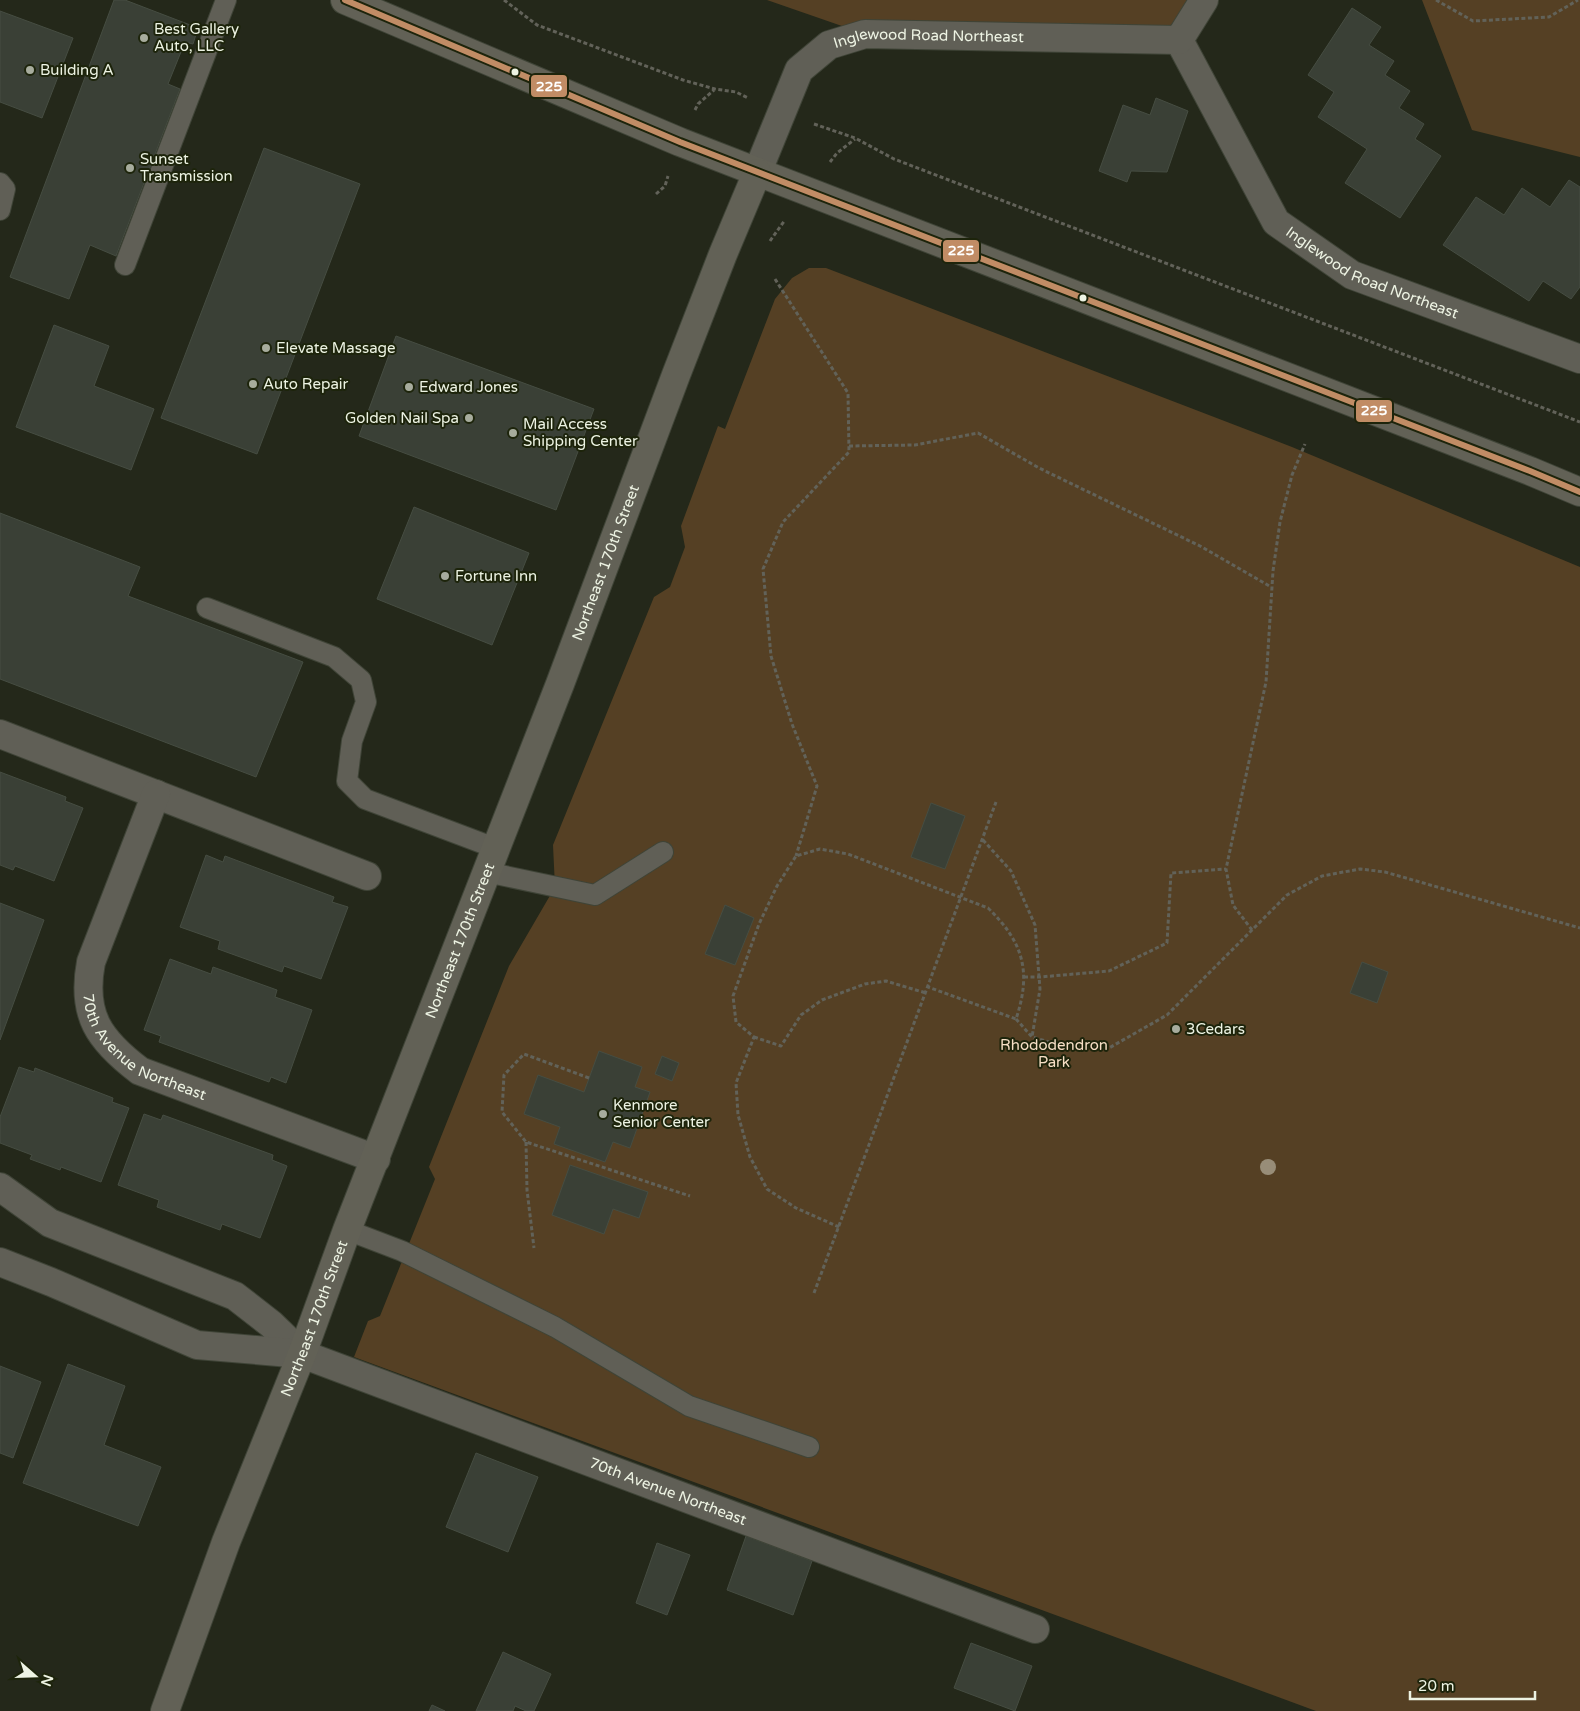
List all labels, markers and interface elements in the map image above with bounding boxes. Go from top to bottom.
place label: Best Gallery Auto, LLC [154,20,239,55]
street label: Inglewood Road Northeast [831,25,1024,52]
marker: Best Gallery Auto, LLC [138,32,150,44]
place label: Building A [40,61,114,79]
marker: Building A [24,64,36,76]
unlabelled marker [510,67,520,77]
line badge: 225 [530,74,568,98]
text: 225 [536,78,562,95]
place label: Sunset Transmission [140,150,233,185]
marker: Sunset Transmission [124,162,136,174]
street label: Inglewood Road Northeast [1282,223,1461,323]
line badge: 225 [942,239,980,263]
text: 225 [948,242,974,259]
unlabelled marker [1078,293,1088,303]
place label: Elevate Massage [276,339,396,357]
marker: Elevate Massage [260,342,272,354]
place label: Auto Repair [263,375,349,393]
marker: Auto Repair [247,378,259,390]
place label: Edward Jones [419,378,518,396]
marker: Edward Jones [403,381,415,393]
line badge: 225 [1355,399,1393,423]
text: 225 [1361,402,1387,419]
place label: Golden Nail Spa [345,409,459,427]
marker: Golden Nail Spa [463,412,475,424]
place label: Mail Access Shipping Center [523,415,638,450]
marker: Mail Access Shipping Center [507,427,519,439]
street label: Northeast 170th Street [568,482,643,643]
place label: Fortune Inn [455,567,537,585]
marker: Fortune Inn [439,570,451,582]
street label: Northeast 170th Street [421,860,498,1021]
street label: 70th Avenue Northeast [79,993,209,1104]
place label: 3Cedars [1186,1020,1245,1038]
marker: 3Cedars [1170,1023,1182,1035]
park label: Rhododendron Park [1000,1036,1108,1071]
place label: Kenmore Senior Center [613,1096,710,1131]
marker: Kenmore Senior Center [597,1108,609,1120]
street label: Northeast 170th Street [277,1238,352,1399]
street label: 70th Avenue Northeast [587,1454,749,1529]
north arrow [10,1651,60,1701]
scale bar [1410,1668,1535,1700]
text: N [37,1672,57,1688]
text: 20 m [1418,1677,1455,1695]

